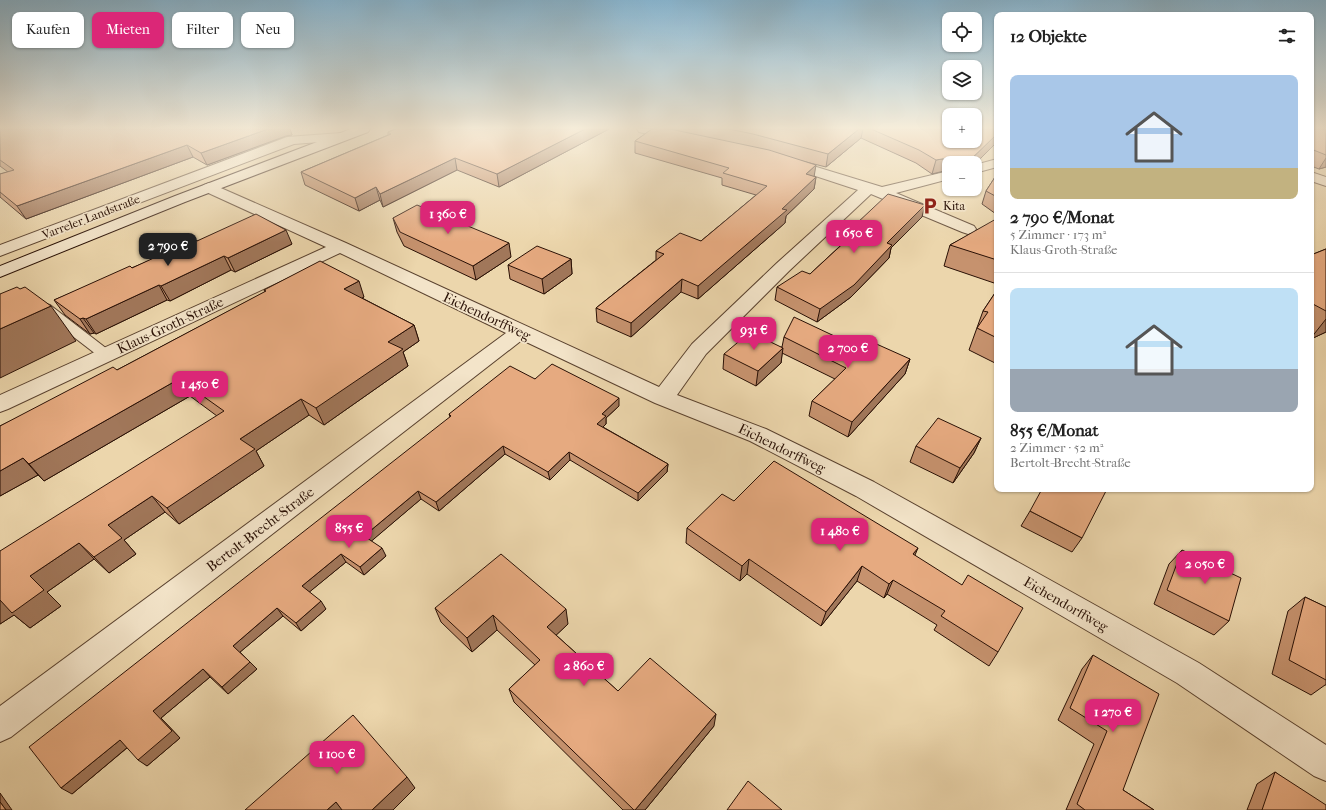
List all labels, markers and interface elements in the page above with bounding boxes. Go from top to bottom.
chip: Kaufen [12,12,84,48]
chip: Mieten [92,12,164,48]
chip: Filter [172,12,233,48]
chip: Neu [241,12,294,48]
map controls [942,12,982,196]
button: locate [942,12,982,52]
icon: filters [1276,25,1298,47]
text: 12 Objekte [1010,26,1087,46]
button: layers [942,60,982,100]
icon: home [1118,101,1190,173]
button: + [942,108,982,148]
button: − [942,156,982,196]
street label: Varreler Landstraße [39,192,142,242]
parking icon: Kita [920,196,940,216]
place label: Kita [943,199,965,213]
pin: 1 360 € [411,201,485,235]
text: 1 360 € [429,206,467,221]
text: 2 790 €/Monat [1010,207,1114,227]
pin: 1 650 € [817,220,891,254]
text: 1 650 € [835,225,873,240]
text: 5 Zimmer · 173 m² [1010,227,1106,242]
pin: 2 790 € [131,233,205,267]
text: 2 790 € [148,238,188,253]
text: Klaus-Groth-Straße [1010,242,1118,257]
street label: Eichendorffweg [440,289,534,344]
street label: Klaus-Groth-Straße [114,293,226,358]
icon: home [1118,314,1190,386]
pin: 931 € [726,317,782,351]
text: 931 € [740,322,768,337]
pin: 2 700 € [811,335,885,369]
text: 2 700 € [828,340,868,355]
pin: 1 450 € [163,371,237,405]
text: 1 450 € [181,376,219,391]
street label: Eichendorffweg [735,420,829,477]
text: 855 €/Monat [1010,420,1099,440]
text: 2 Zimmer · 52 m² [1010,440,1103,455]
text: Bertolt-Brecht-Straße [1010,455,1131,470]
street label: Bertolt-Brecht-Straße [203,483,317,575]
pin: 855 € [321,515,377,549]
pin: 1 480 € [803,518,877,552]
text: 855 € [335,520,363,535]
text: 1 480 € [820,523,860,538]
pin: 2 050 € [1168,551,1242,585]
text: 2 050 € [1185,556,1225,571]
street label: Eichendorffweg [1020,573,1112,636]
pin: 2 860 € [547,653,621,687]
text: 2 860 € [564,658,604,673]
pin: 1 270 € [1076,699,1150,733]
text: 1 270 € [1094,704,1132,719]
pin: 1 100 € [300,741,374,775]
text: 1 100 € [319,746,355,761]

